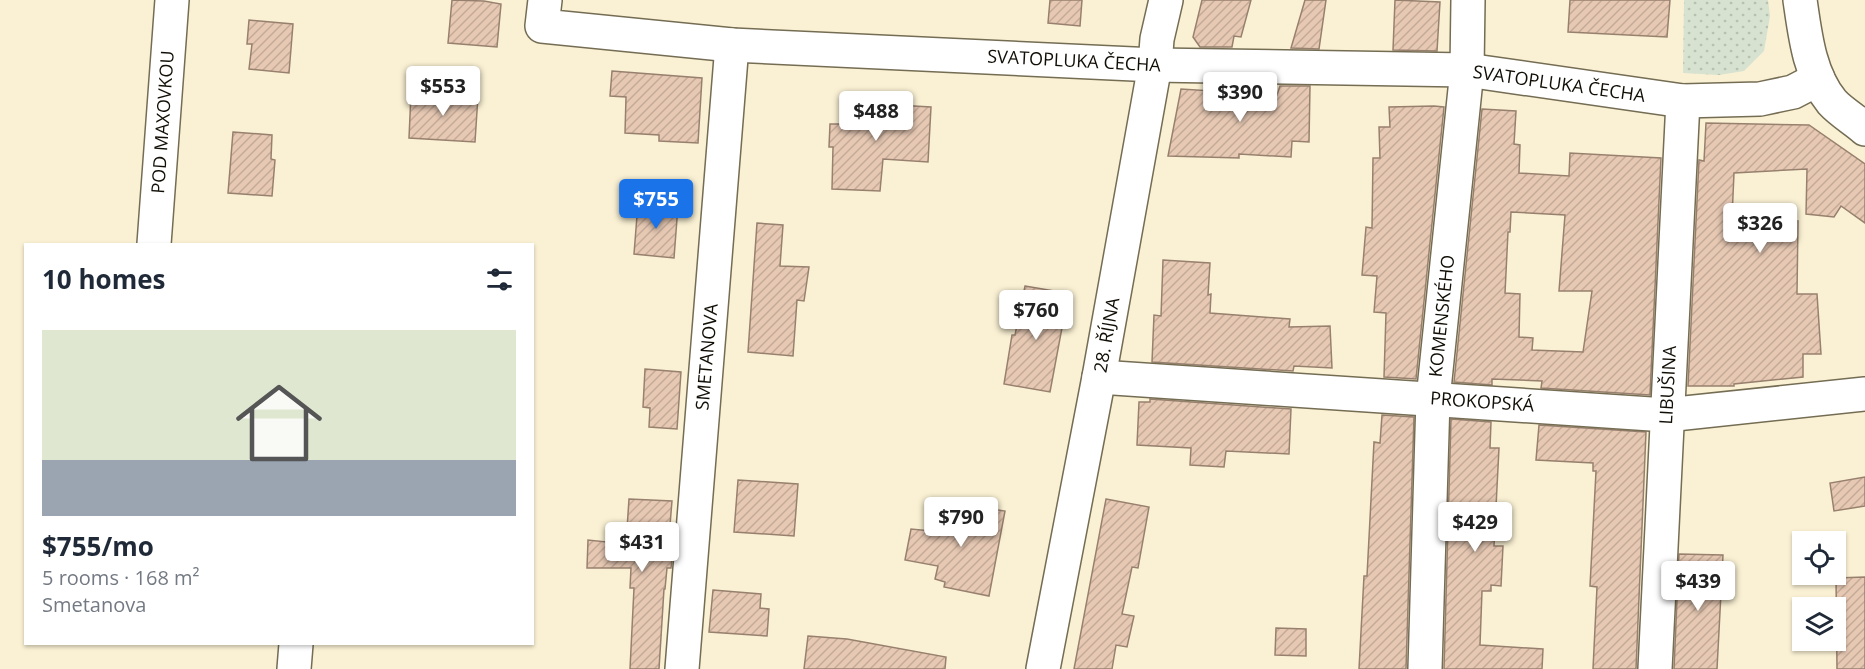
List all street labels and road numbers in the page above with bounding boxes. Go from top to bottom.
street label: SVATOPLUKA ČECHA [987,43,1162,77]
street label: POD MAXOVKOU [145,50,179,194]
street label: SVATOPLUKA ČECHA [1471,59,1647,107]
street label: KOMENSKÉHO [1423,254,1459,378]
street label: 28. ŘÍJNA [1088,295,1125,374]
street label: SMETANOVA [689,302,723,411]
street label: LIBUŠINA [1653,344,1681,425]
street label: PROKOPSKÁ [1429,385,1535,417]

